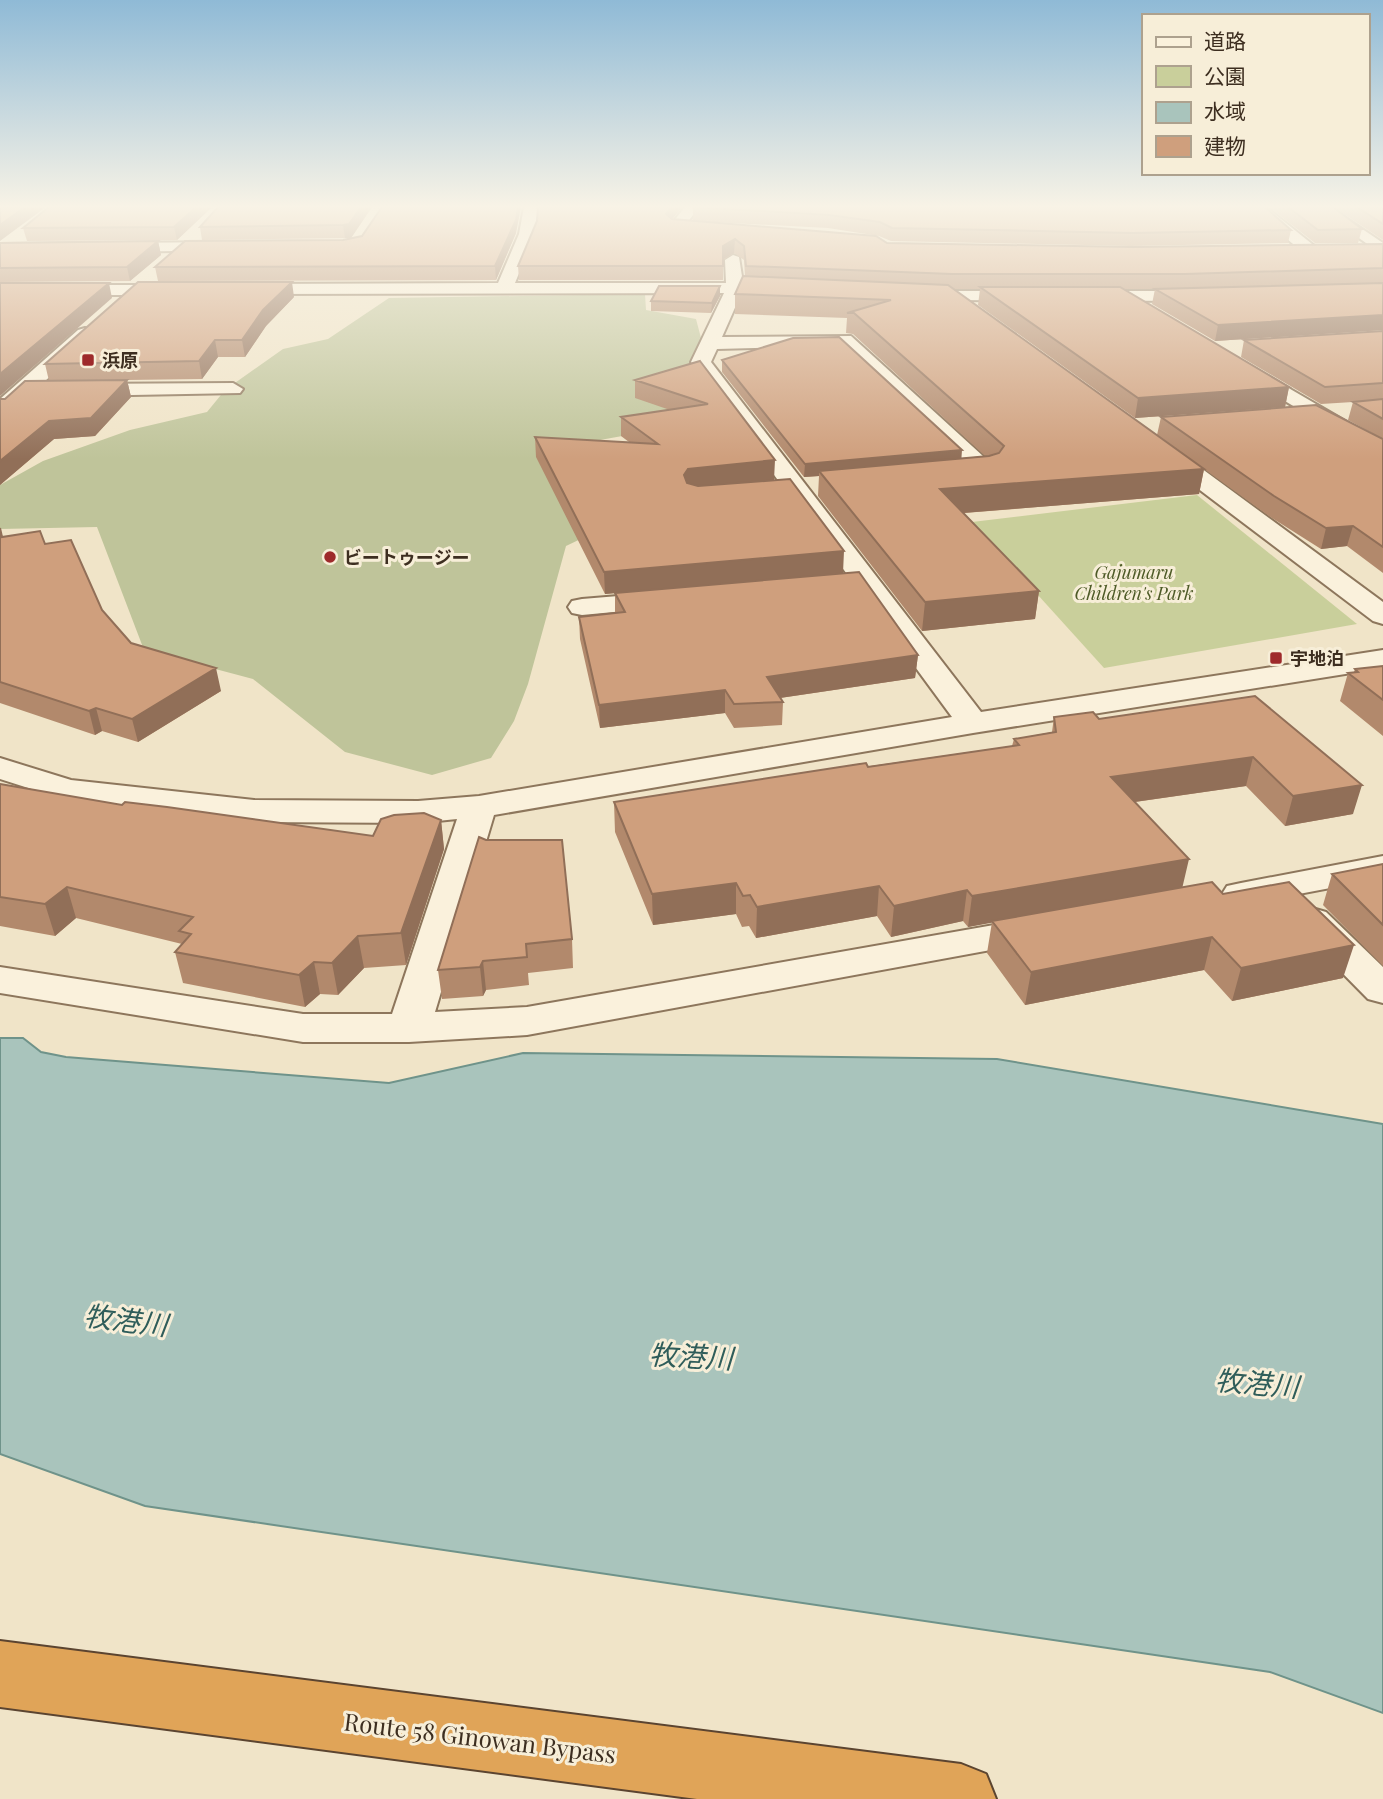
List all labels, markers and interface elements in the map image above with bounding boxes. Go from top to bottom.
legend [1142,14,1369,175]
text: 道路 [1204,26,1246,54]
text: 公園 [1204,61,1246,89]
text: 水域 [1204,96,1246,124]
text: 建物 [1204,131,1246,159]
place label: 浜原 [102,348,138,372]
marker: 浜原 [80,352,96,368]
place label: ビートゥージー [344,545,470,569]
marker: ビートゥージー [322,549,338,565]
park label: Gajumaru Children's Park [1074,560,1194,605]
place label: 宇地泊 [1290,646,1344,670]
marker: 宇地泊 [1268,650,1284,666]
water label: 牧港川 [82,1296,173,1343]
water label: 牧港川 [648,1334,737,1376]
water label: 牧港川 [1214,1360,1303,1404]
street label: Route 58 Ginowan Bypass [342,1704,618,1770]

